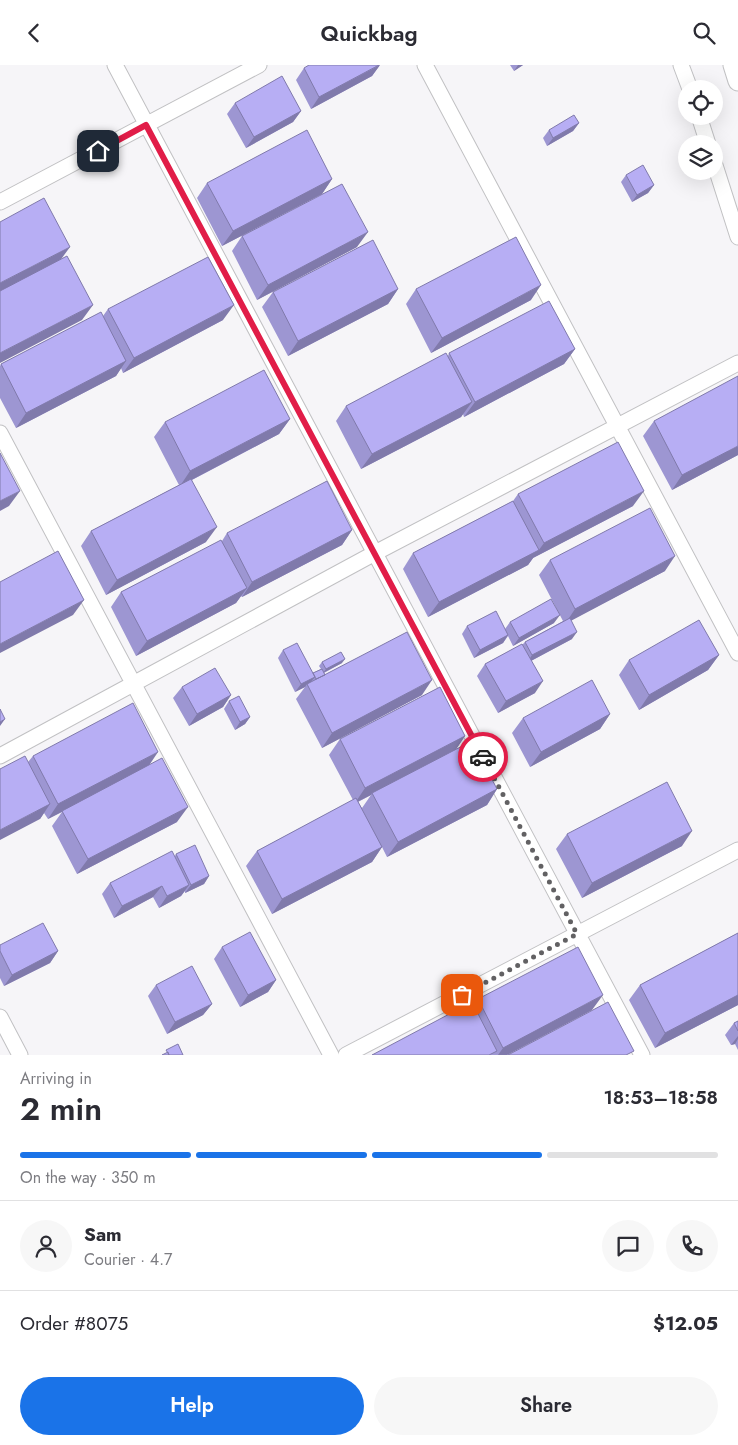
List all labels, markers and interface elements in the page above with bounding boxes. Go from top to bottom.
text: Quickbag [320,17,418,49]
icon: back [20,19,48,47]
icon: search [690,19,718,47]
map controls [678,80,723,180]
button: locate [678,80,723,125]
pin [77,130,119,172]
button: layers [678,135,723,180]
icon: home [84,137,112,165]
courier [458,732,508,782]
icon: car [469,743,497,771]
pin [441,974,483,1016]
icon: bag [448,981,476,1009]
text: Arriving in [20,1067,92,1090]
text: 18:53–18:58 [604,1084,718,1111]
text: 2 min [20,1086,102,1132]
text: On the way · 350 m [20,1166,156,1189]
button: person [20,1220,72,1272]
button: chat [602,1220,654,1272]
button: phone [666,1220,718,1272]
text: Sam [84,1221,122,1248]
text: Courier · 4.7 [84,1248,172,1271]
text: Order #8075 [20,1310,128,1337]
text: $12.05 [653,1310,718,1337]
button: Help [20,1377,364,1435]
button: Share [374,1377,718,1435]

